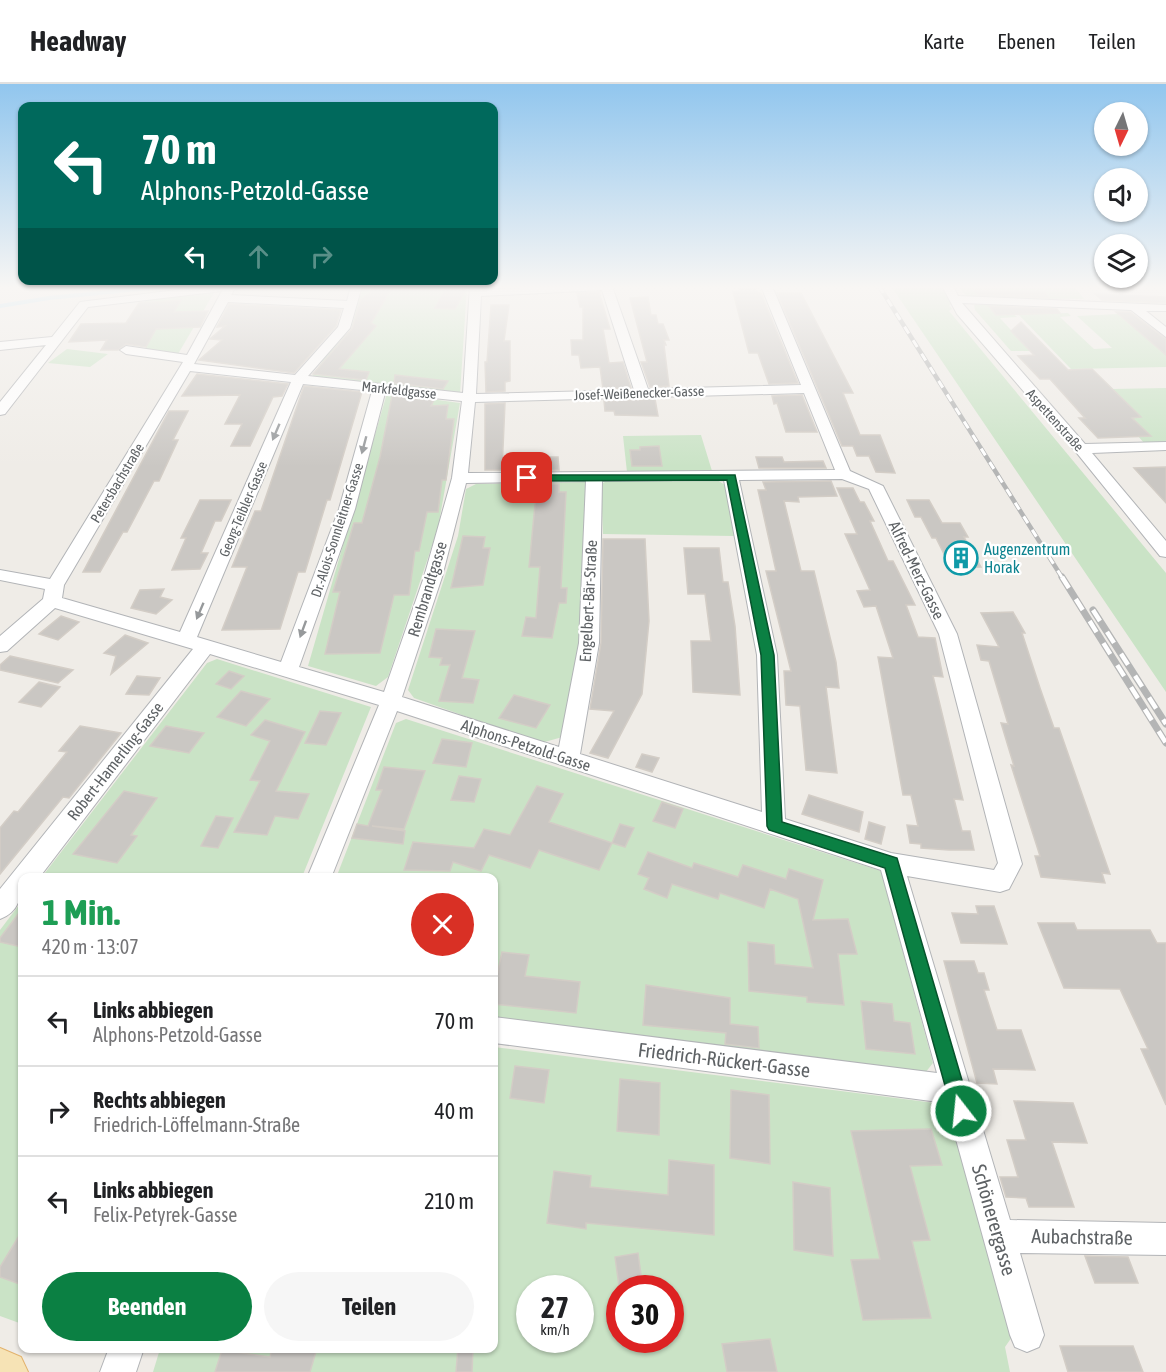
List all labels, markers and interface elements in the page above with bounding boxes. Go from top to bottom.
text: Headway [30,25,126,57]
text: Karte [923,29,964,53]
text: Ebenen [997,29,1056,53]
text: Teilen [1089,29,1136,53]
north arrow [1094,102,1148,156]
map controls [1094,102,1148,288]
text: 70 m [141,125,216,173]
icon: left [42,126,120,204]
button: sound [1094,168,1148,222]
text: Alphons-Petzold-Gasse [141,175,369,206]
button: layers [1094,234,1148,288]
icon: left [179,240,212,273]
icon: ahead [242,240,275,273]
icon: right [305,240,338,273]
street label: Markfeldgasse [361,378,437,402]
street label: Josef-Weißenecker-Gasse [574,383,704,403]
street label: Aspettenstraße [1023,386,1087,454]
one-way arrow [271,423,281,441]
one-way arrow [359,435,369,454]
street label: Petersbachstraße [87,440,147,526]
pin [501,452,552,503]
street label: Georg-Teibler-Gasse [216,459,270,559]
street label: Dr.-Alois-Sonnleitner-Gasse [308,461,366,599]
icon: arrive [510,461,543,494]
street label: Alfred-Merz-Gasse [885,518,949,622]
street label: Rembrandtgasse [404,539,451,639]
street label: Engelbert-Bär-Straße [576,539,601,663]
building icon: Augenzentrum Horak [943,540,979,576]
place label: Augenzentrum Horak [984,540,1070,576]
one-way arrow [194,602,204,620]
one-way arrow [297,621,307,639]
street label: Robert-Hamerling-Gasse [63,698,167,824]
street label: Alphons-Petzold-Gasse [459,716,593,775]
text: 1 Min. [42,891,120,933]
button: close [411,893,474,956]
text: 420 m · 13:07 [42,935,139,958]
text: Links abbiegen [93,997,214,1023]
icon: left [42,1005,75,1038]
text: 70 m [434,1008,474,1034]
text: Alphons-Petzold-Gasse [93,1023,262,1046]
street label: Friedrich-Rückert-Gasse [637,1038,811,1081]
position arrow [929,1079,993,1143]
text: Rechts abbiegen [93,1087,226,1113]
icon: right [42,1095,75,1128]
text: 40 m [434,1098,474,1124]
text: Friedrich-Löffelmann-Straße [93,1113,300,1136]
street label: Schönerergasse [968,1162,1021,1278]
text: Links abbiegen [93,1177,214,1203]
icon: left [42,1185,75,1218]
text: 210 m [424,1188,474,1214]
text: Felix-Petyrek-Gasse [93,1203,237,1226]
street label: Aubachstraße [1031,1224,1133,1249]
button: Beenden [42,1272,252,1341]
button: Teilen [264,1272,474,1341]
speed limit sign: 30 [606,1275,684,1353]
text: 27 [541,1290,569,1324]
text: km/h [540,1321,570,1338]

